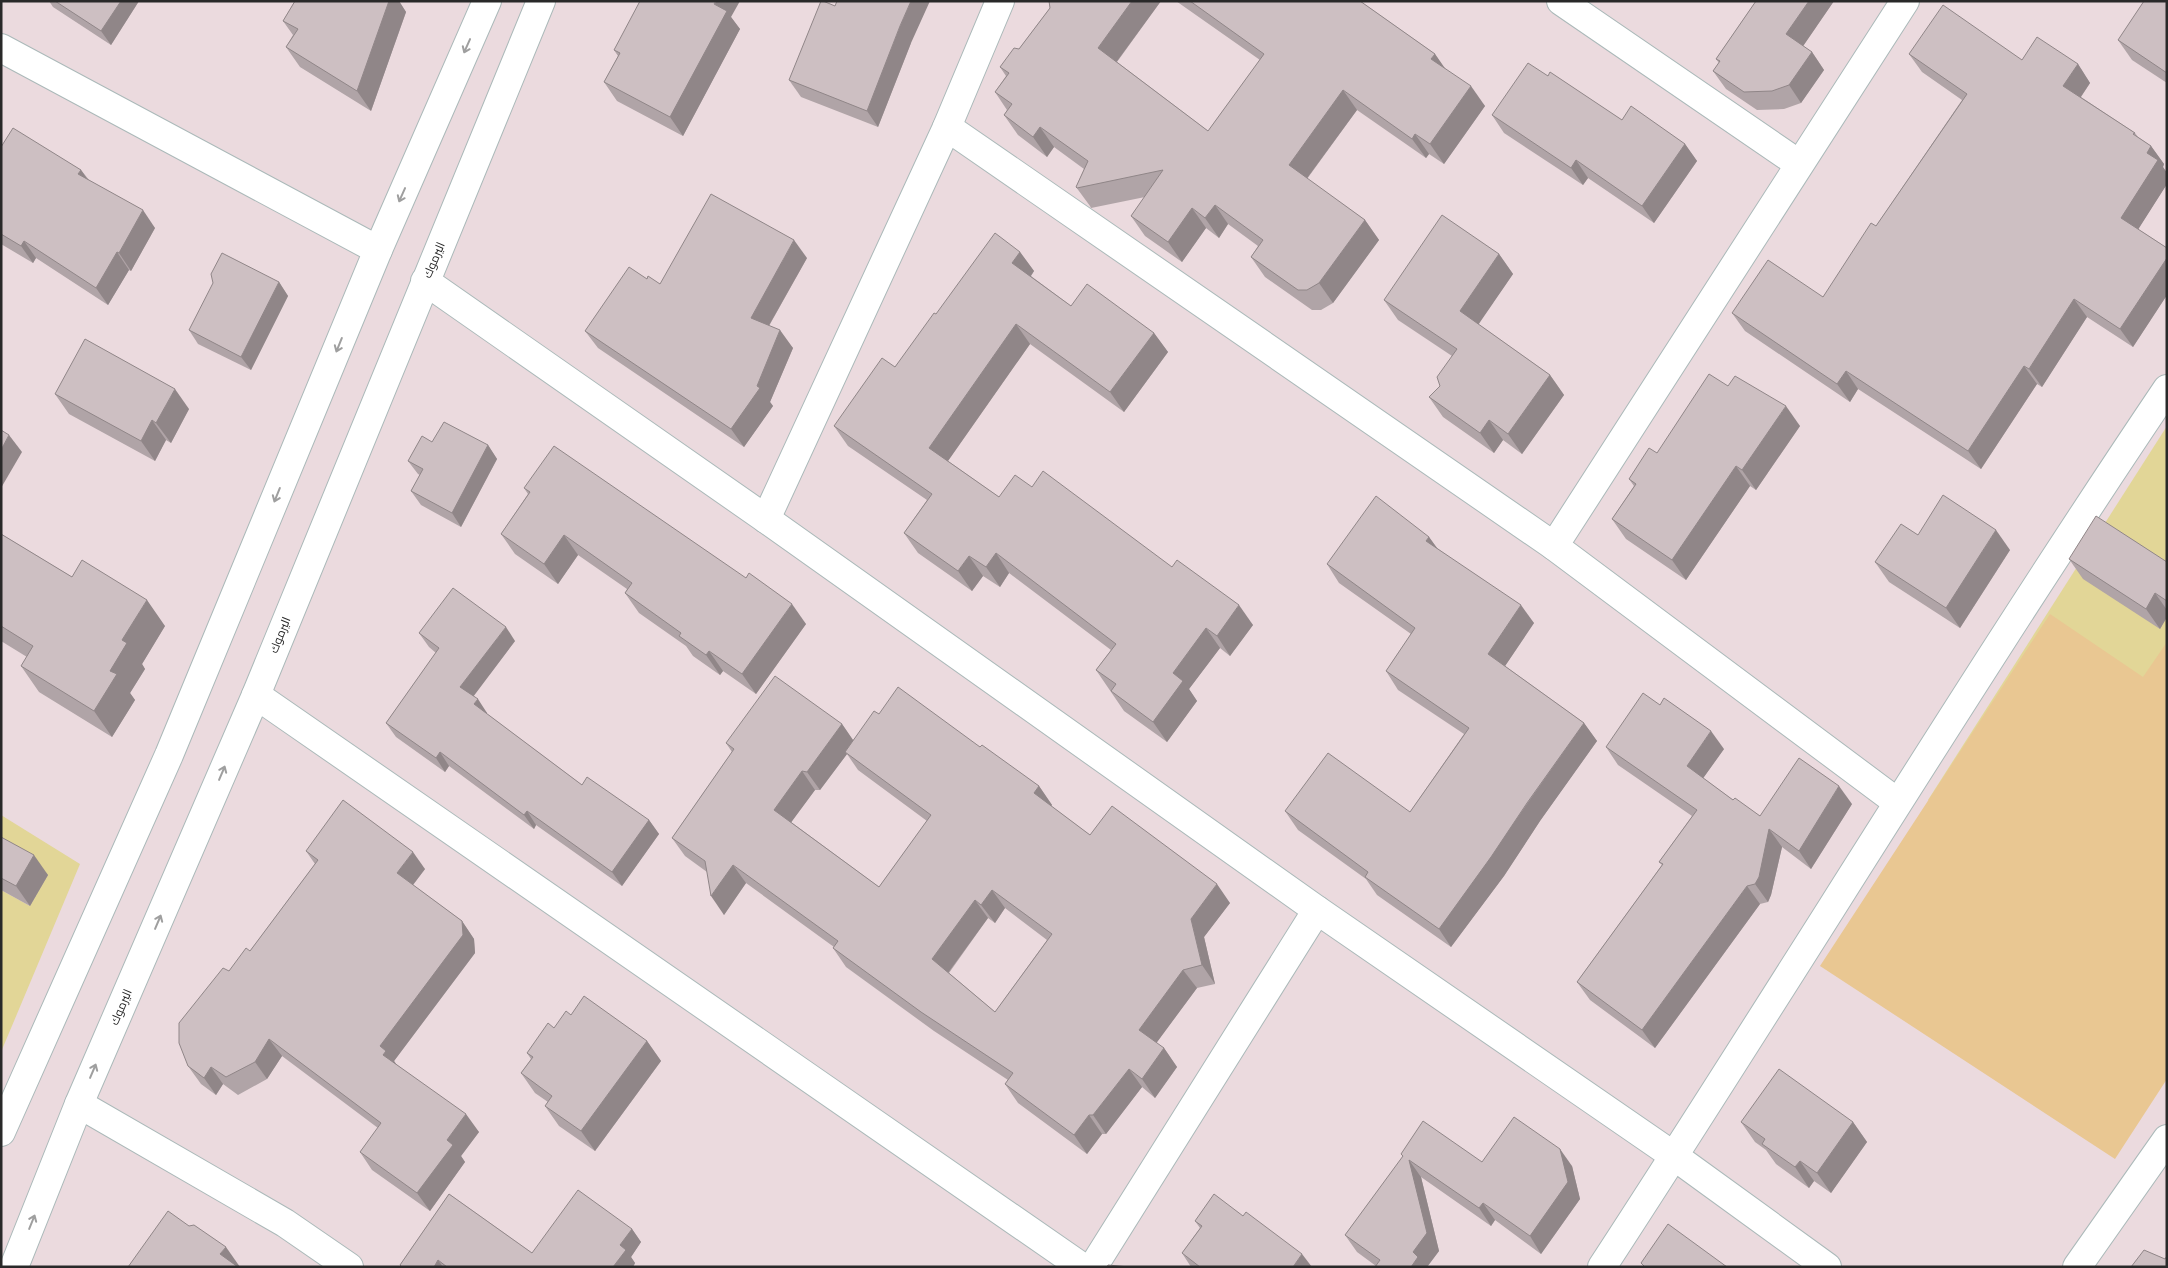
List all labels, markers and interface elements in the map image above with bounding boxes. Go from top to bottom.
one-way arrow [462,38,472,53]
one-way arrow [396,187,406,202]
street label: اليرموك [420,240,448,280]
one-way arrow [333,337,342,352]
one-way arrow [271,487,281,502]
street label: اليرموك [266,615,294,655]
one-way arrow [218,766,228,781]
one-way arrow [153,915,163,930]
street label: اليرموك [107,987,135,1027]
one-way arrow [89,1064,99,1079]
one-way arrow [28,1214,37,1230]

